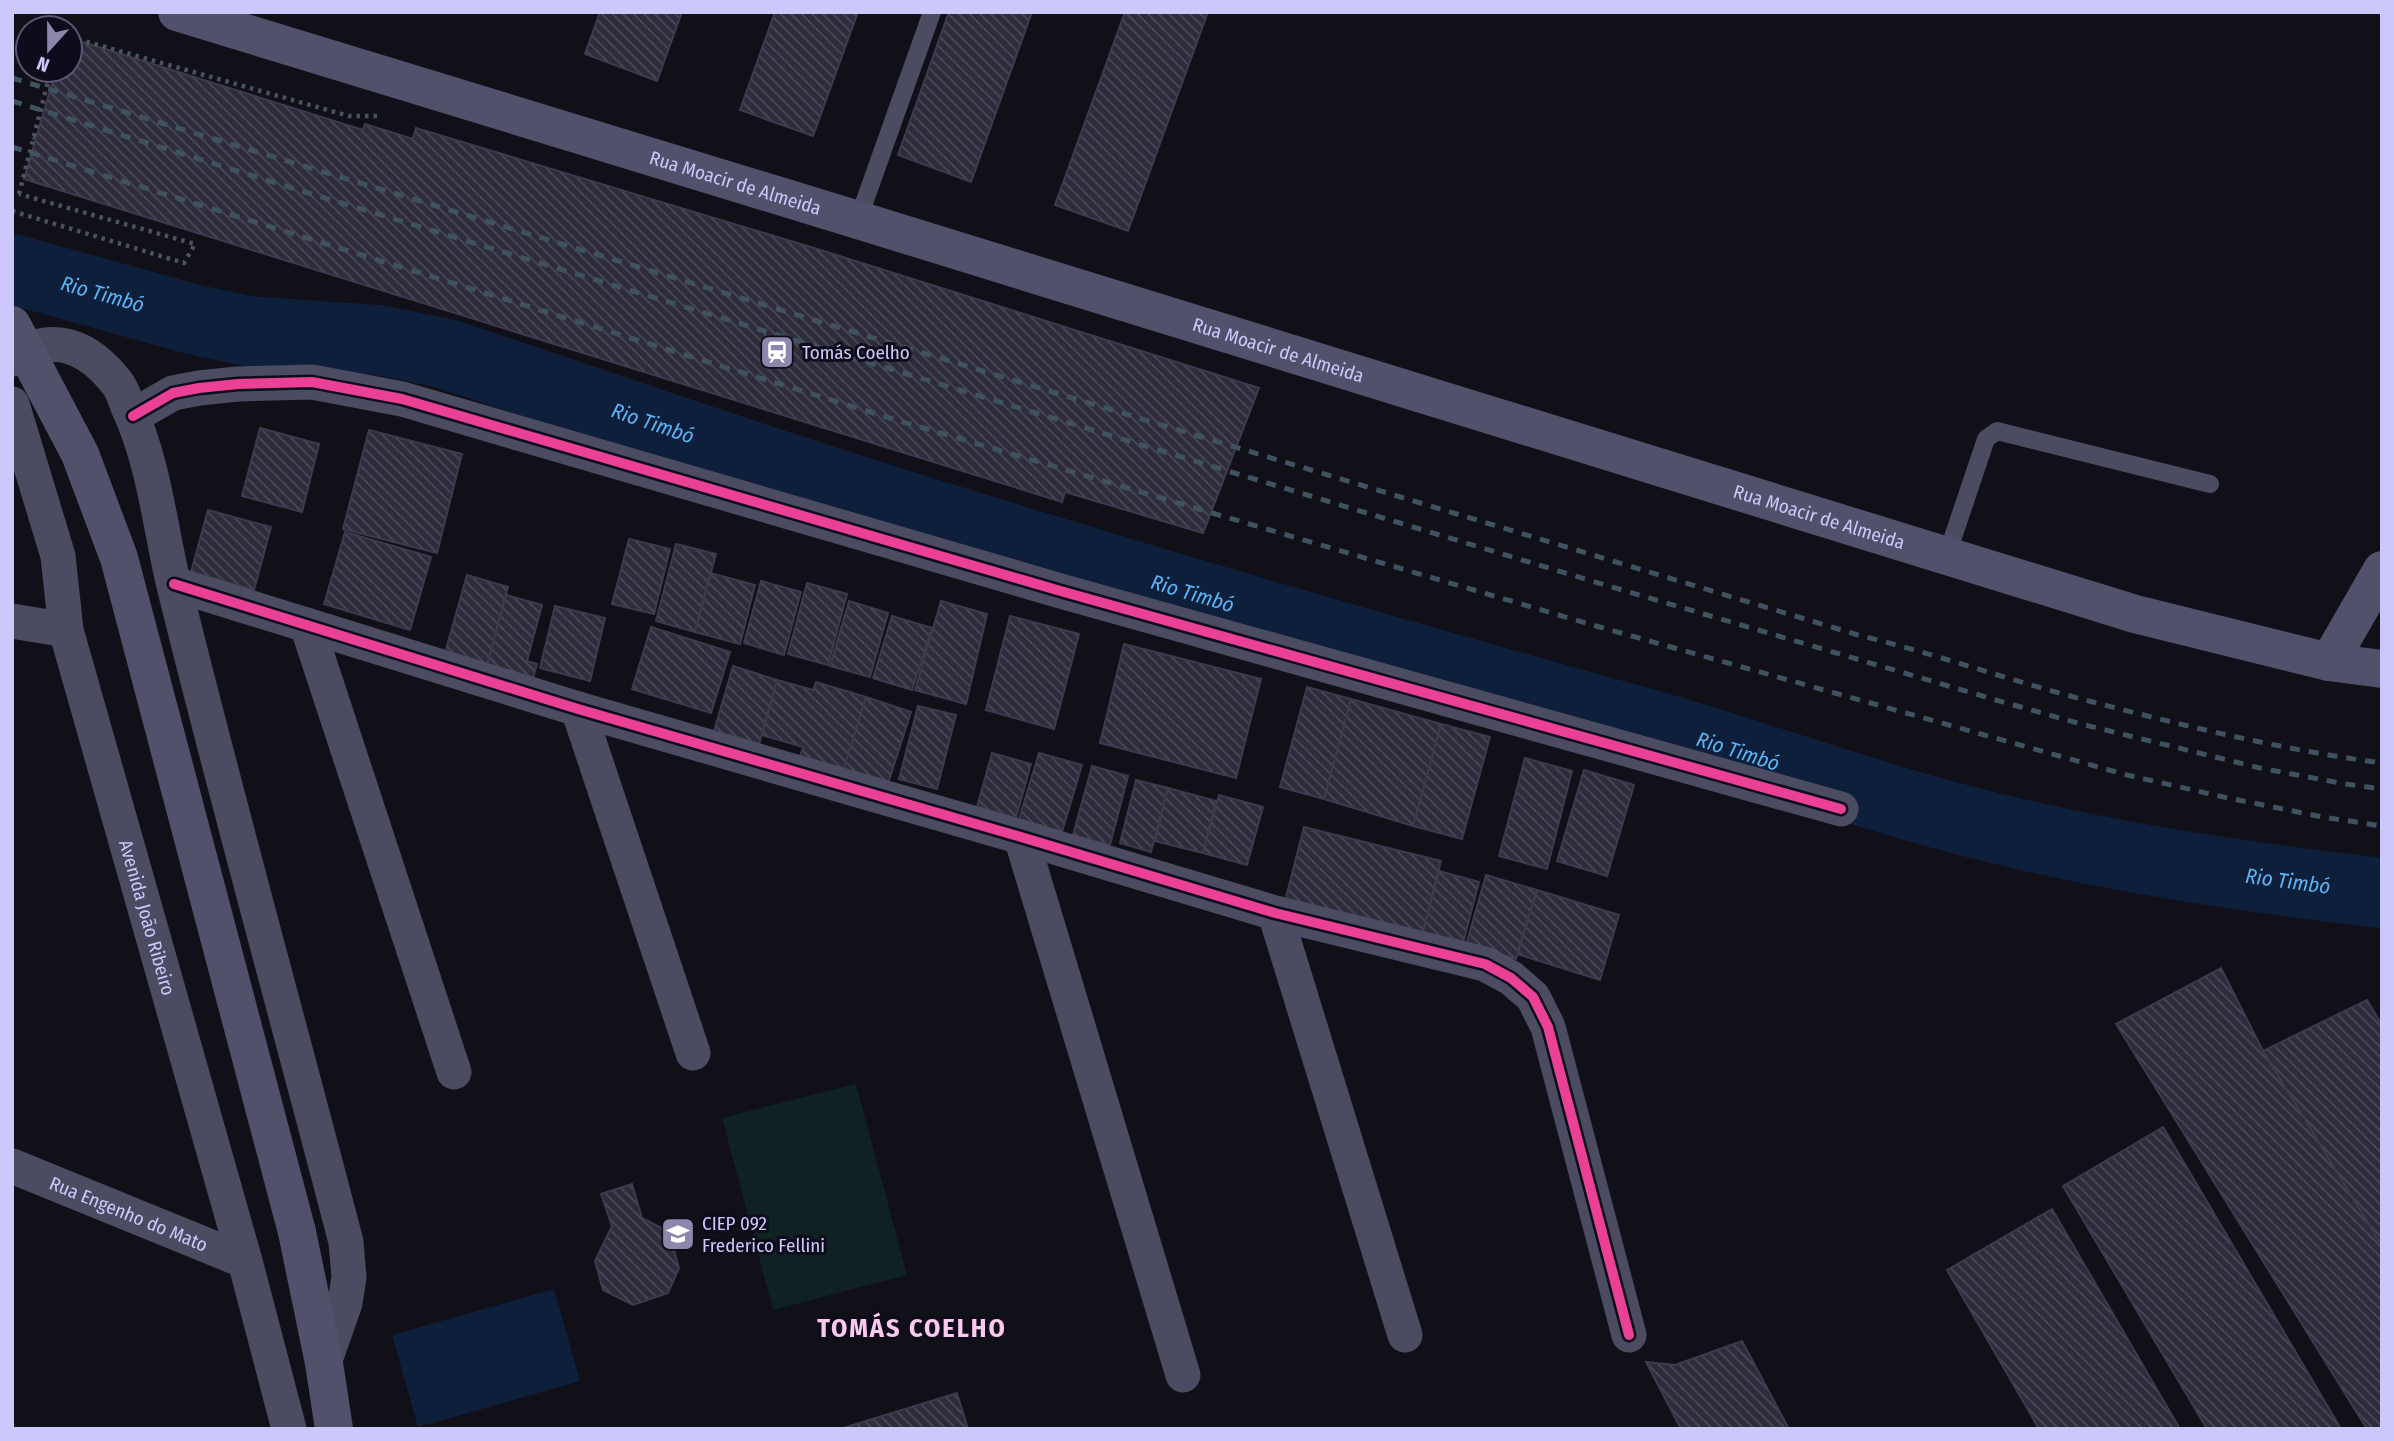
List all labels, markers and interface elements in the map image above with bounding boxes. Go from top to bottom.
north arrow [14,14,84,84]
text: N [34,52,53,77]
street label: Rua Moacir de Almeida [647,146,824,220]
water label: Rio Timbó [58,270,147,318]
street label: Rua Moacir de Almeida [1190,312,1367,387]
station icon: Tomás Coelho [758,333,796,371]
place label: Tomás Coelho [802,341,910,364]
water label: Rio Timbó [608,397,697,449]
street label: Rua Moacir de Almeida [1731,479,1908,554]
water label: Rio Timbó [1148,569,1237,618]
water label: Rio Timbó [1693,726,1783,777]
street label: Avenida João Ribeiro [115,837,181,998]
water label: Rio Timbó [2244,863,2332,900]
street label: Rua Engenho do Mato [46,1171,211,1256]
place label: CIEP 092 Frederico Fellini [702,1212,825,1257]
school or university icon: CIEP 092 Frederico Fellini [659,1215,697,1253]
district label: TOMÁS COELHO [817,1312,1007,1344]

